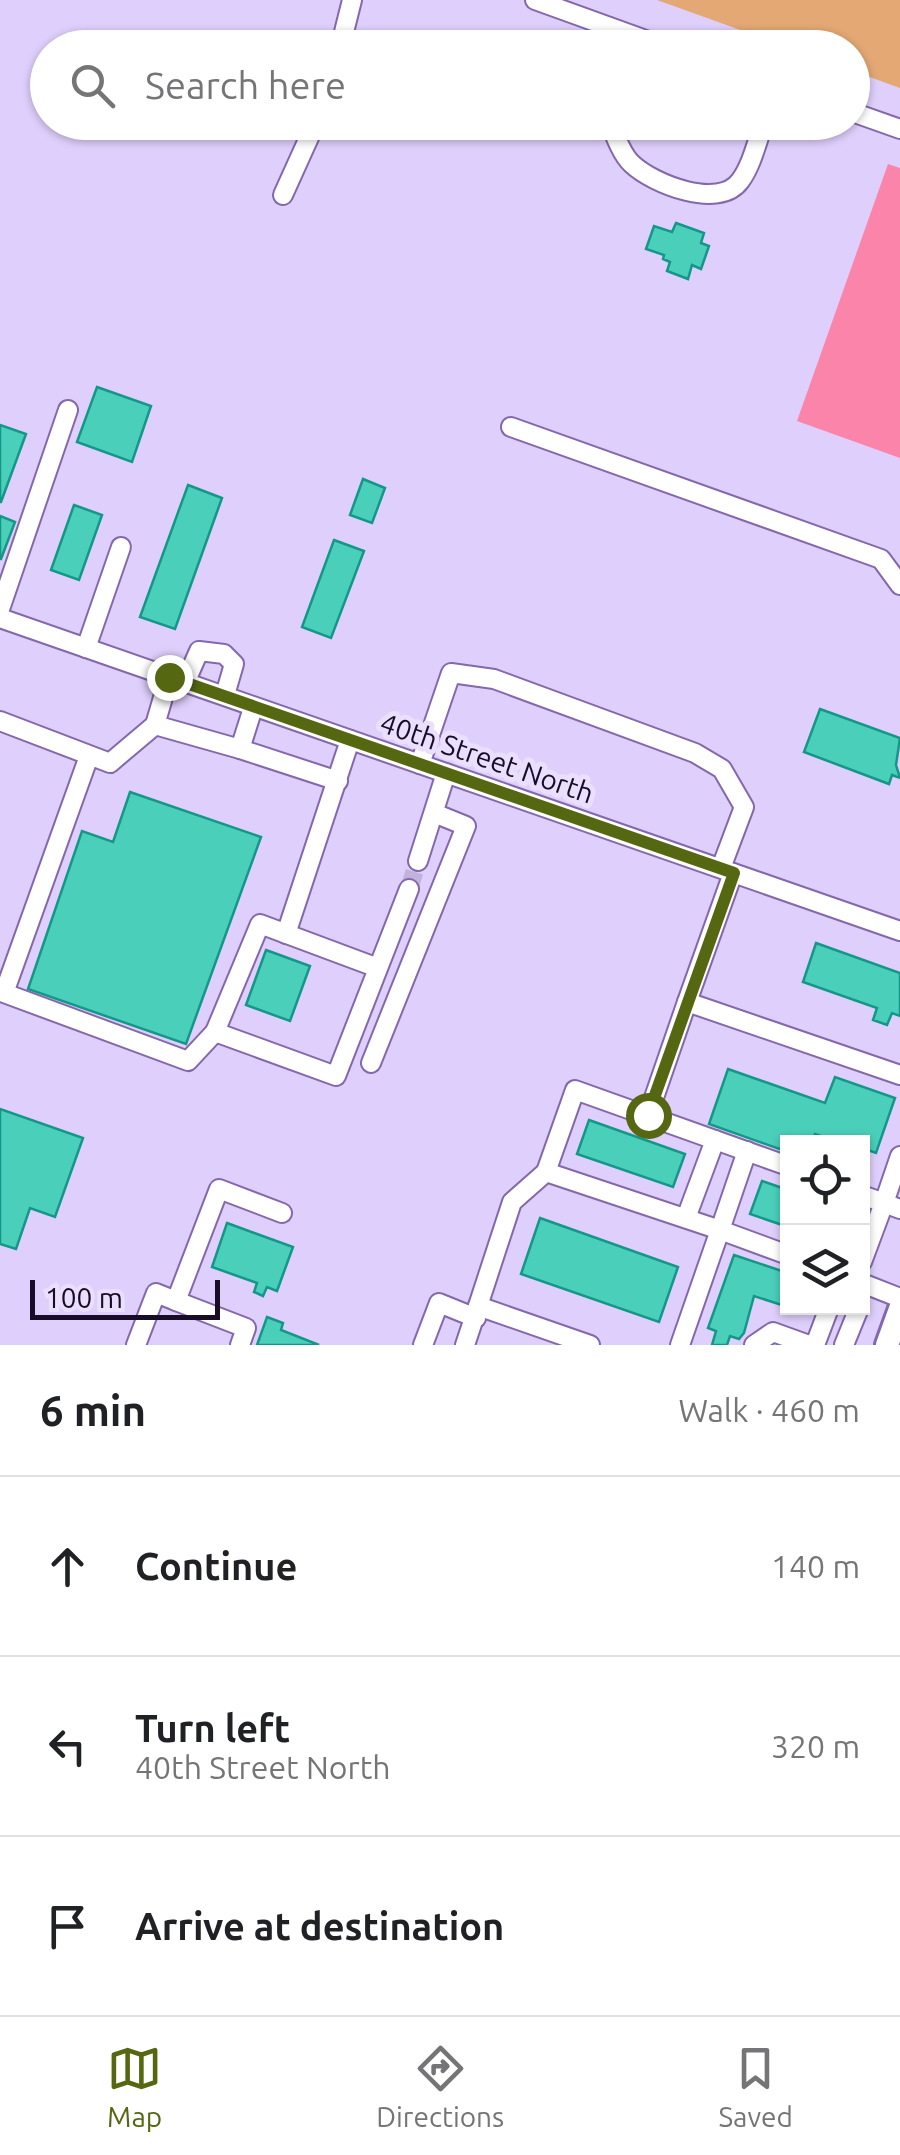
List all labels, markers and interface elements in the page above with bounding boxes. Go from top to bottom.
search box [30,30,870,140]
icon: search [65,58,120,113]
text: Search here [145,64,346,106]
route end [147,655,193,701]
street label: 40th Street North [376,706,598,809]
route start [626,1093,672,1139]
map controls [780,1135,870,1315]
button: locate [780,1135,870,1225]
button: layers [780,1225,870,1315]
scale bar [30,1275,220,1320]
text: 100 m [45,1282,123,1313]
text: 6 min [40,1387,146,1434]
text: Walk · 460 m [678,1392,860,1428]
icon: ahead [40,1539,95,1594]
text: Continue [135,1545,297,1587]
text: 140 m [771,1548,860,1584]
text: Turn left [135,1707,290,1749]
icon: left [40,1719,95,1774]
text: 320 m [771,1728,860,1764]
text: 40th Street North [135,1749,391,1785]
icon: arrive [40,1899,95,1954]
text: Arrive at destination [135,1905,504,1947]
tab: Map [107,2041,162,2132]
tab: Directions [376,2041,504,2132]
tab: Saved [718,2041,793,2132]

